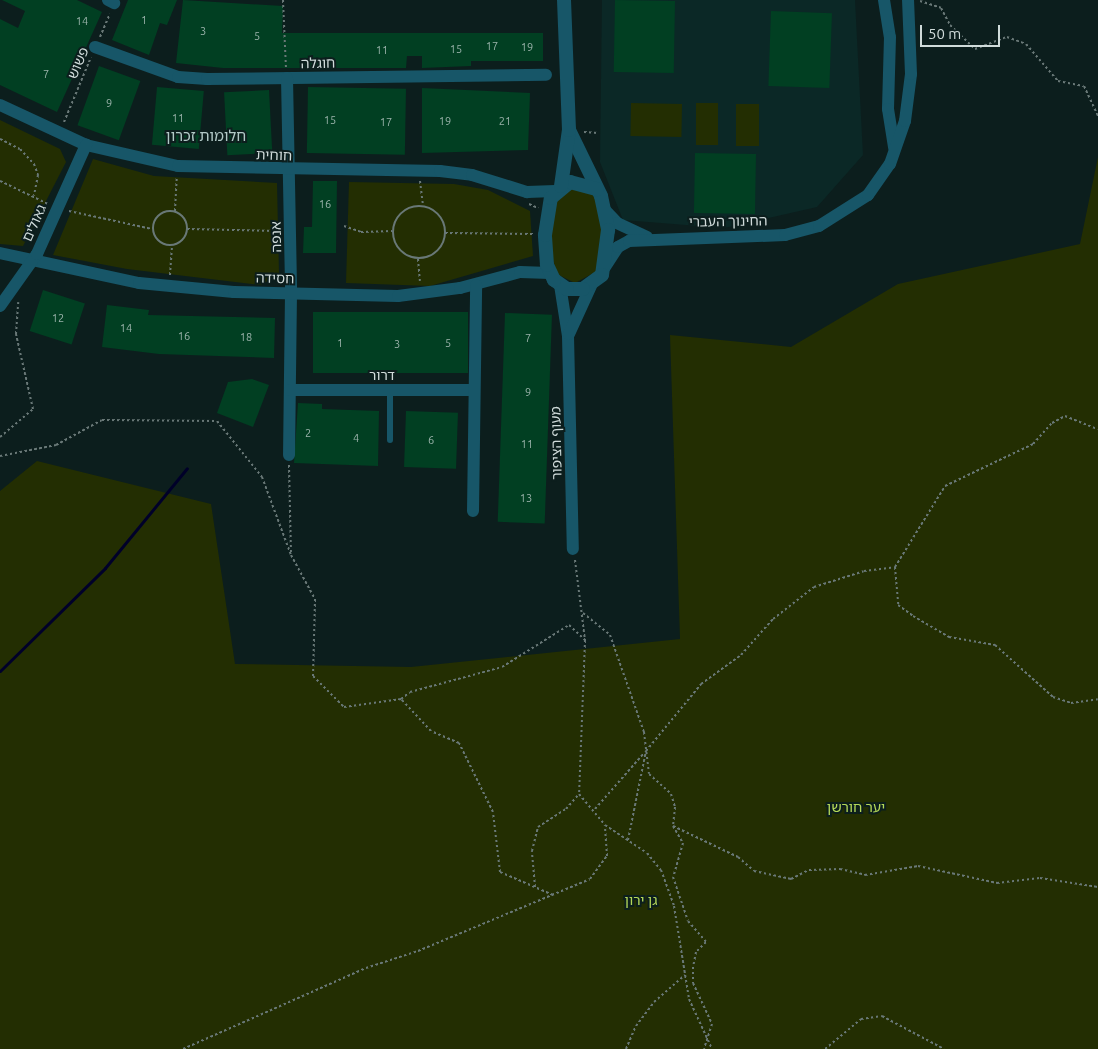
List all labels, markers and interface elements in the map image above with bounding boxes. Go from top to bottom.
house number: 1 [141,13,147,27]
house number: 14 [76,14,88,28]
scale bar [923,15,1003,47]
house number: 3 [200,24,206,38]
text: 50 m [928,25,961,42]
house number: 5 [254,29,260,43]
house number: 17 [486,39,498,53]
house number: 19 [521,40,533,54]
house number: 15 [450,42,462,56]
house number: 11 [376,43,388,57]
street label: פשוש [64,45,92,81]
street label: חוגלה [301,54,335,72]
house number: 7 [43,67,49,81]
house number: 9 [106,96,112,110]
house number: 11 [172,111,184,125]
house number: 15 [324,113,336,127]
house number: 19 [439,114,451,128]
house number: 21 [499,114,511,128]
house number: 17 [380,115,392,129]
district label: חלומות זכרון [166,127,246,145]
street label: חוחית [256,146,292,164]
house number: 16 [319,197,331,211]
street label: גאולים [18,202,50,244]
street label: החינוך העברי [688,212,768,230]
street label: אנפה [267,221,285,253]
street label: חסידה [256,269,294,287]
house number: 12 [52,311,64,325]
house number: 14 [120,321,132,335]
house number: 16 [178,329,190,343]
house number: 18 [240,330,252,344]
house number: 7 [525,331,531,345]
house number: 1 [337,336,343,350]
house number: 5 [445,336,451,350]
house number: 3 [394,337,400,351]
street label: דרור [369,367,395,383]
house number: 9 [525,385,531,399]
street label: מעוף הציפור [547,406,565,480]
house number: 2 [305,426,311,440]
house number: 4 [353,431,359,445]
house number: 6 [428,433,434,447]
house number: 11 [521,437,533,451]
house number: 13 [520,491,532,505]
park label: יער חורשן [827,799,885,815]
park label: גן ירון [624,892,658,908]

